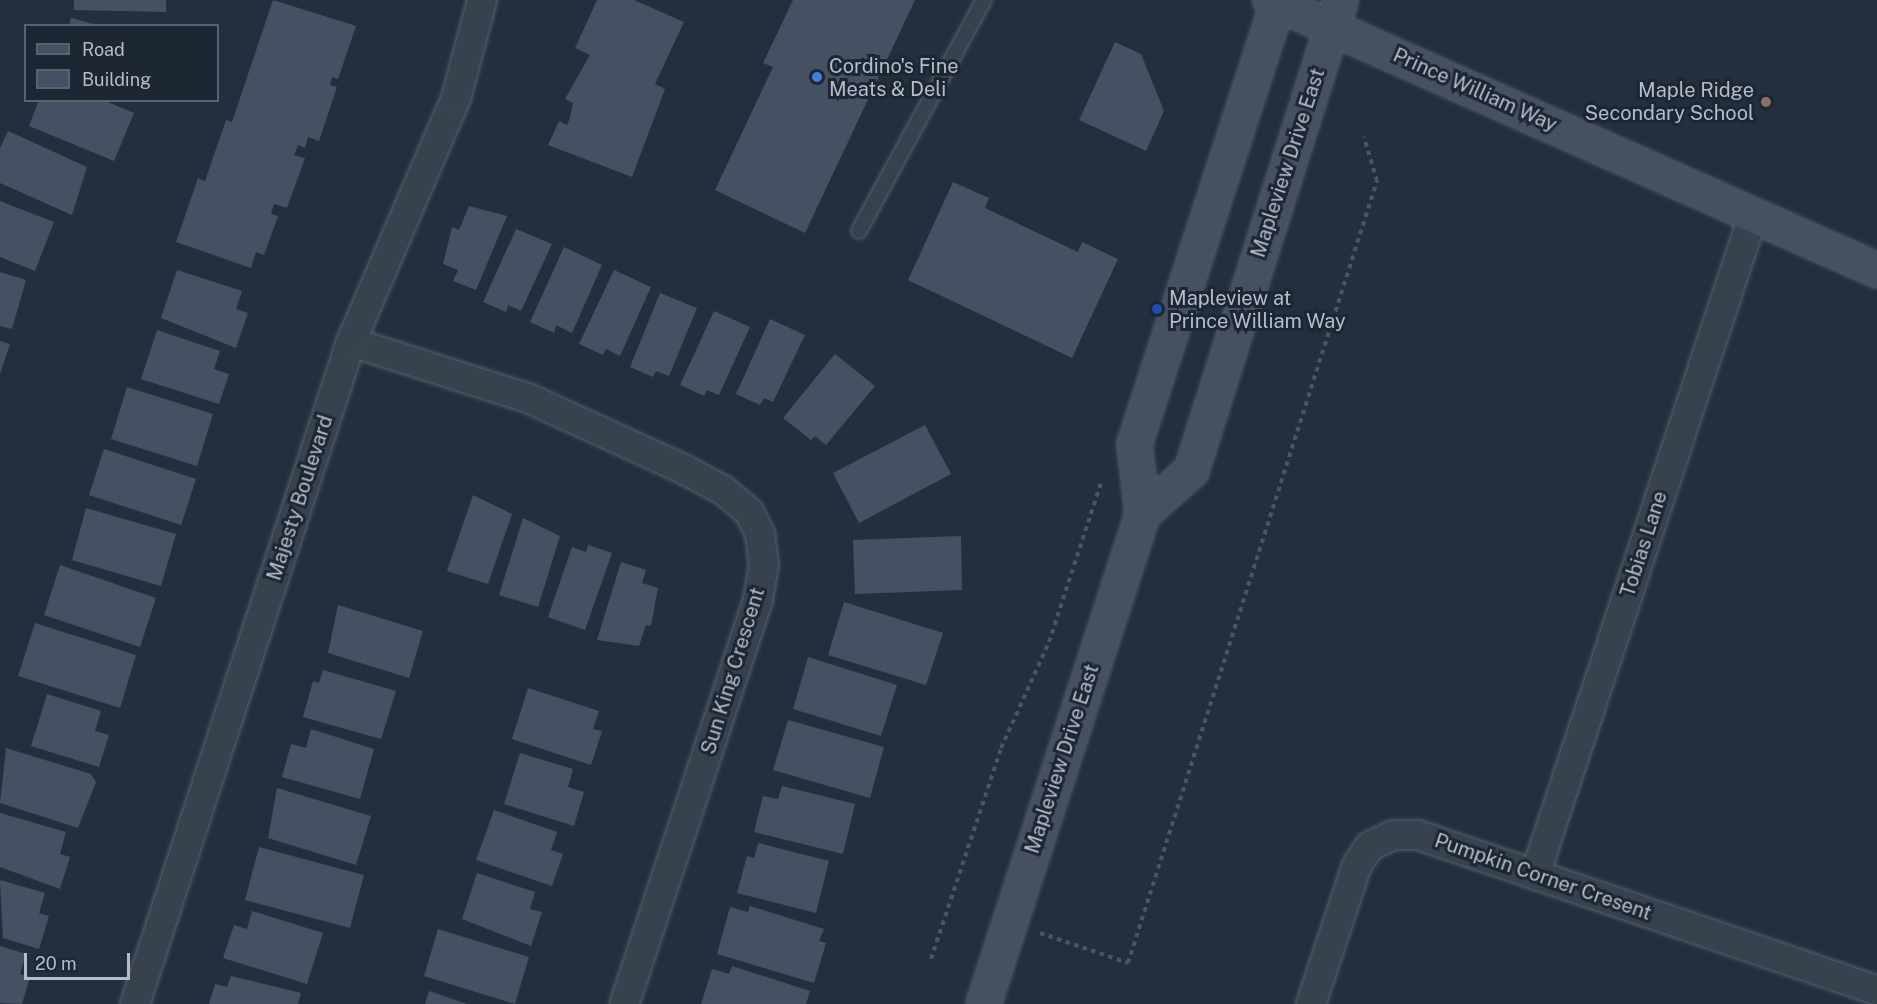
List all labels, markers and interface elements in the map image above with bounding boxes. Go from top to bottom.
legend [24,24,219,102]
text: Road [82,39,125,60]
street label: Prince William Way [1389,43,1561,137]
place label: Cordino's Fine Meats & Deli [829,54,959,101]
street label: Mapleview Drive East [1246,65,1330,261]
text: Building [82,69,151,90]
marker: Cordino's Fine Meats & Deli [810,70,824,84]
place label: Maple Ridge Secondary School [1585,78,1754,125]
marker: Maple Ridge Secondary School [1759,95,1773,109]
place label: Mapleview at Prince William Way [1169,286,1347,333]
marker: Mapleview at Prince William Way [1150,302,1164,316]
street label: Majesty Boulevard [262,412,338,584]
street label: Tobias Lane [1616,488,1672,600]
street label: Sun King Crescent [696,585,770,757]
street label: Mapleview Drive East [1020,661,1104,857]
street label: Pumpkin Corner Cresent [1431,829,1655,925]
scale bar [27,941,134,979]
text: 20 m [35,953,77,974]

